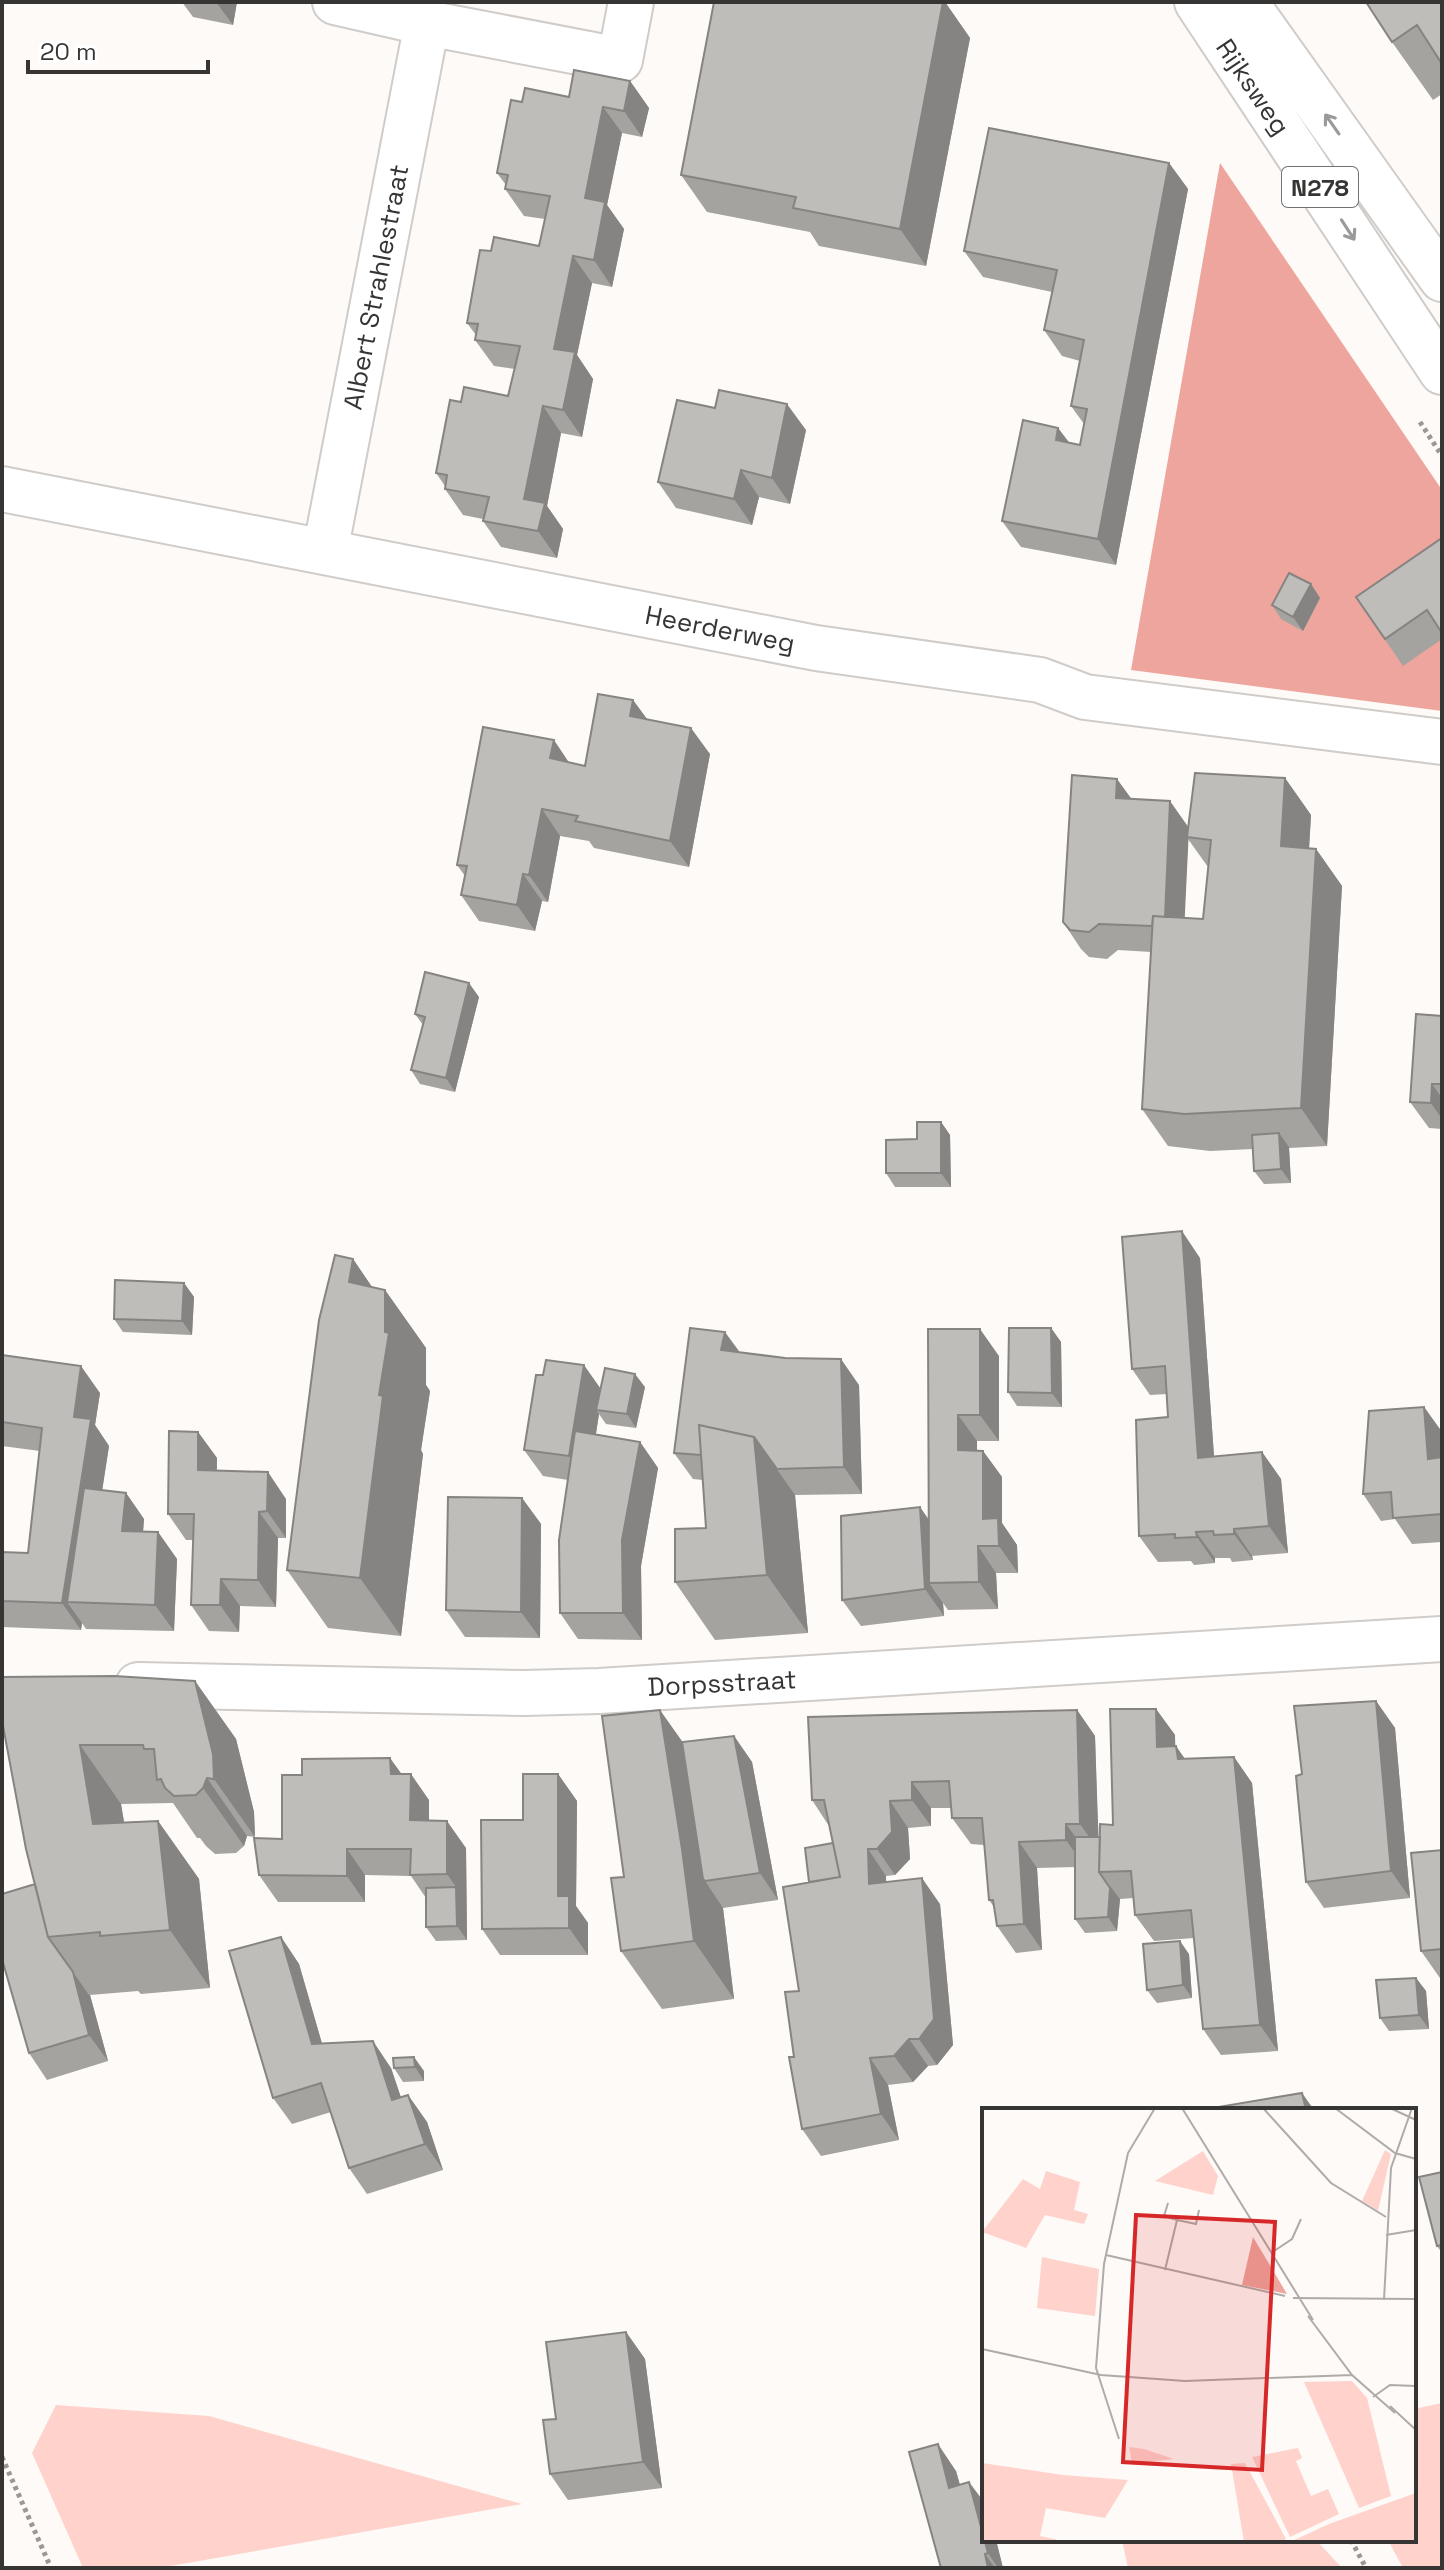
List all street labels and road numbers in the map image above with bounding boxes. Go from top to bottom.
street label: Rijksweg [1208,32,1298,142]
street label: Albert Strahlestraat [336,162,416,412]
road number: N278 [1282,167,1358,207]
street label: Heerderweg [642,598,798,660]
street label: Dorpsstraat [647,1662,797,1704]

